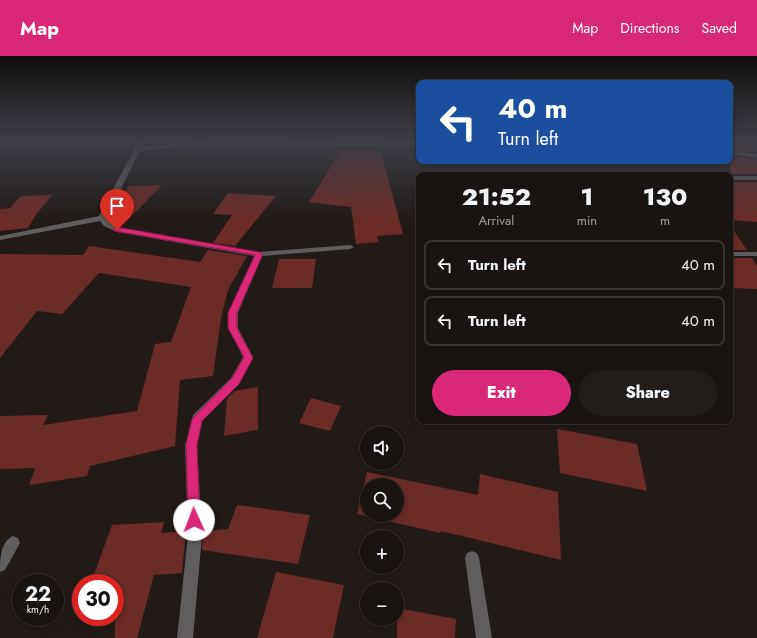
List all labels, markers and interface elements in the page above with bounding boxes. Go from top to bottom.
text: Map [20,15,59,42]
text: Map [572,18,598,38]
text: Directions [620,18,680,38]
text: Saved [702,18,737,38]
text: 40 m [498,88,567,129]
icon: left [432,96,484,148]
text: Turn left [498,126,558,152]
text: 21:52 [462,179,531,214]
text: 1 [581,179,593,214]
text: 130 [643,179,687,214]
pin [100,189,134,230]
icon: arrive [106,195,128,217]
text: Arrival [478,211,514,230]
text: min [577,211,597,230]
text: m [660,211,670,230]
icon: left [434,254,456,276]
text: Turn left [468,254,526,276]
text: 40 m [681,254,715,276]
icon: left [434,310,456,332]
text: Turn left [468,310,526,332]
text: 40 m [681,310,715,332]
button: Exit [432,370,571,416]
button: Share [579,370,717,416]
map controls [360,426,404,626]
button: sound [360,426,404,470]
button: search [360,478,404,522]
position arrow [173,499,215,541]
button: + [360,530,404,574]
speed limit sign: 30 [72,574,124,626]
text: 22 [25,580,51,609]
button: − [360,582,404,626]
text: km/h [27,602,49,617]

